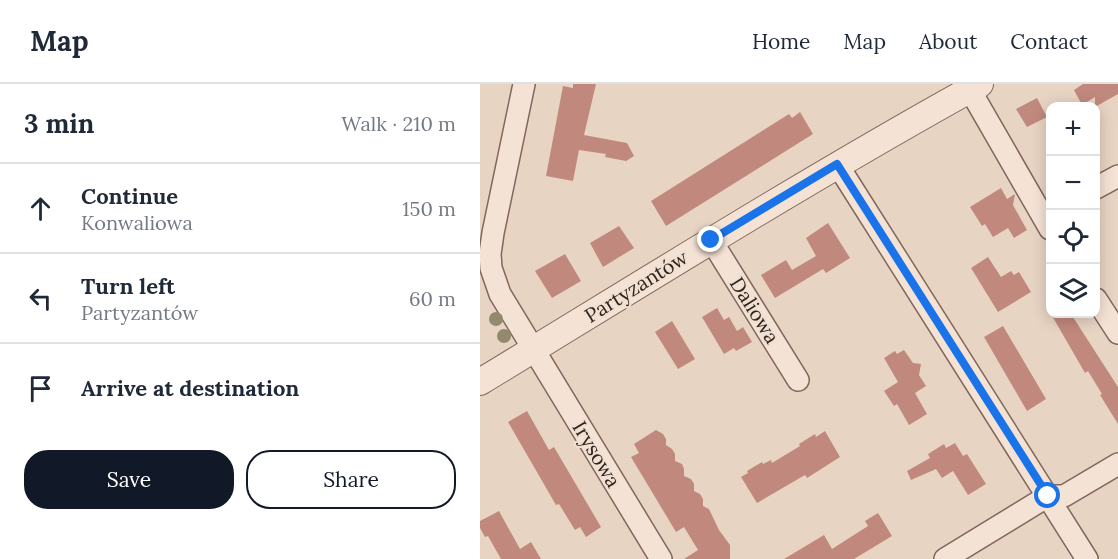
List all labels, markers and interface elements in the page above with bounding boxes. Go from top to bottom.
text: Map [30,23,89,59]
text: Home [752,28,810,55]
text: Map [843,28,886,55]
text: About [919,28,977,55]
text: Contact [1010,28,1088,55]
map controls [1046,102,1100,318]
button: + [1046,102,1100,156]
text: 3 min [24,107,94,140]
text: Walk · 210 m [341,111,456,136]
button: − [1046,156,1100,210]
text: Continue [81,182,178,210]
icon: ahead [24,192,57,225]
text: 150 m [402,196,456,221]
text: Konwaliowa [81,210,193,235]
button: locate [1046,210,1100,264]
route end [697,226,723,252]
street label: Partyzantów [580,244,692,328]
button: layers [1046,264,1100,318]
text: Turn left [81,272,175,300]
street label: Daliowa [725,272,785,348]
icon: left [24,282,57,315]
text: 60 m [409,286,456,311]
text: Partyzantów [81,300,198,325]
icon: arrive [24,372,57,405]
text: Arrive at destination [81,374,299,402]
street label: Irysowa [567,416,627,492]
button: Save [24,450,234,509]
button: Share [246,450,456,509]
route start [1034,482,1060,508]

